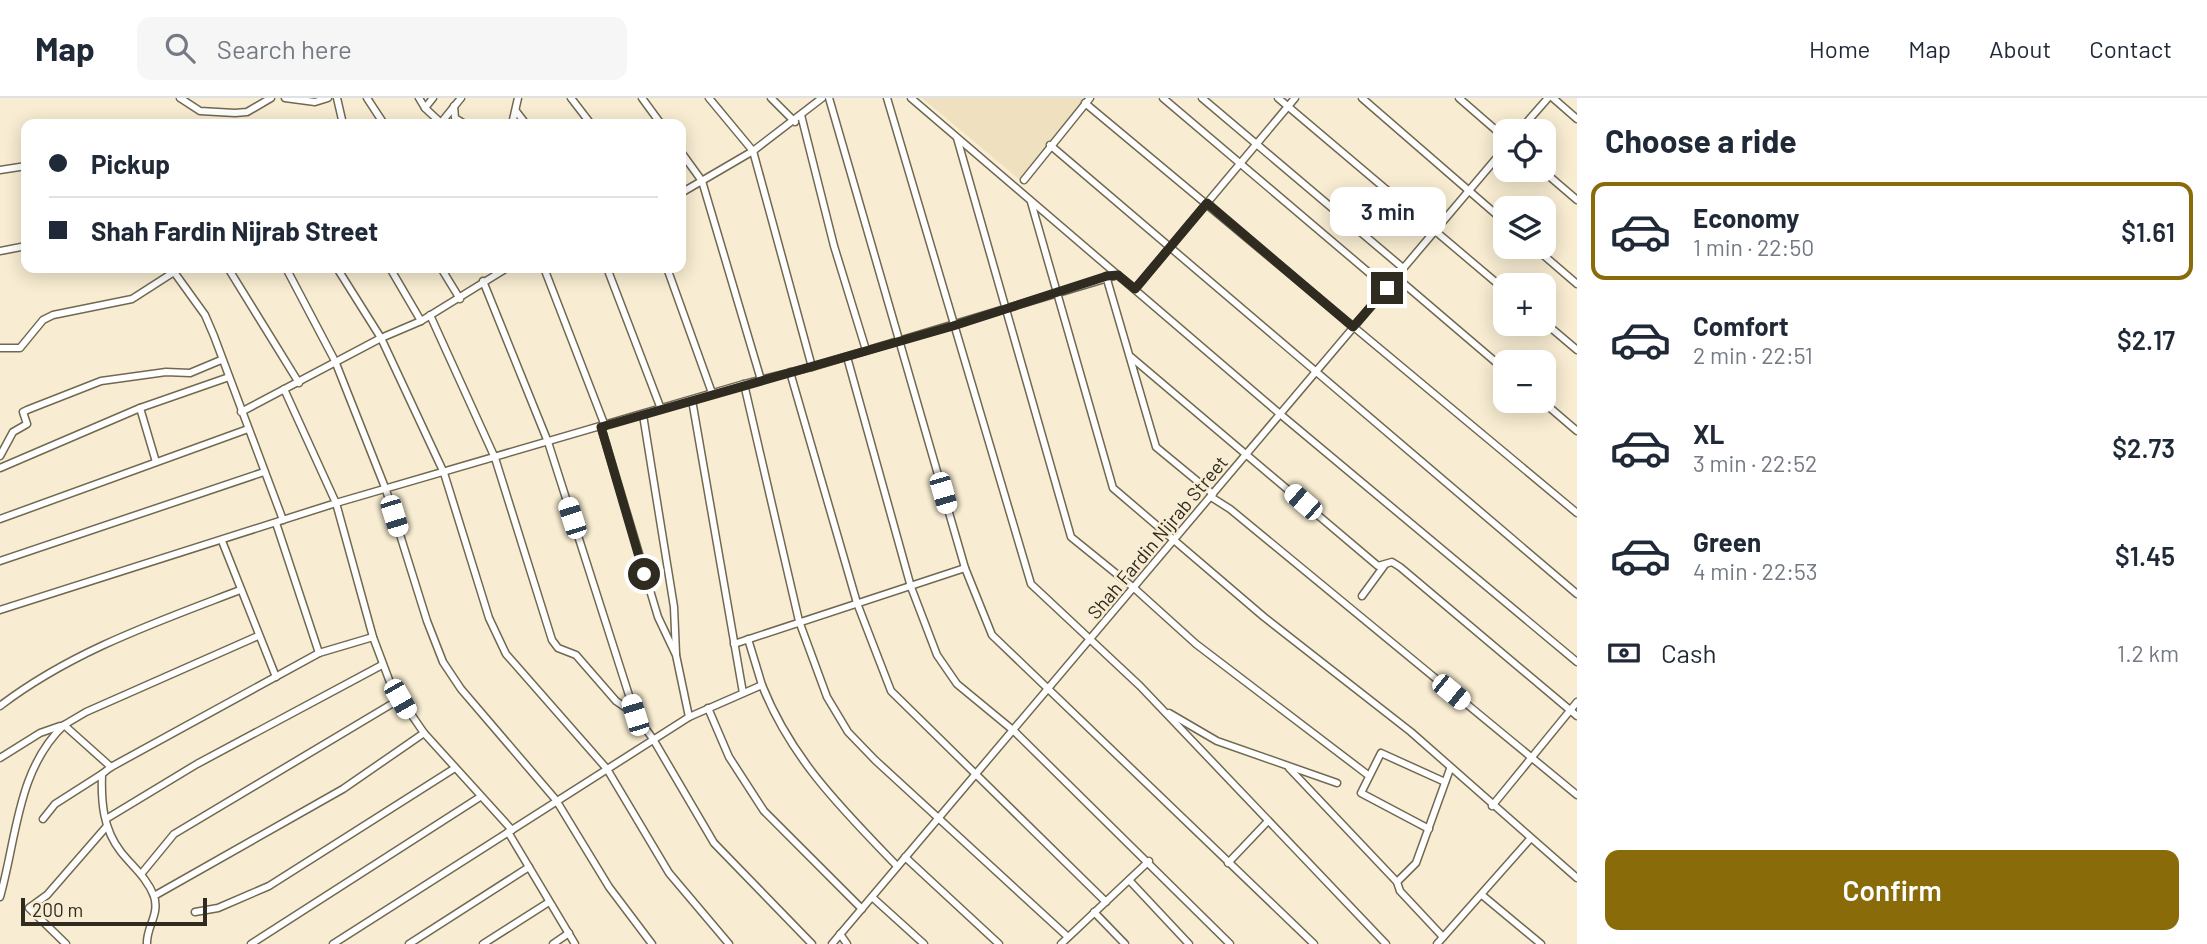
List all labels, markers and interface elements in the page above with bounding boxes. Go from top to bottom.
search box [137,17,627,80]
text: Map [35,28,95,68]
icon: search [161,29,199,67]
text: Search here [217,33,352,64]
text: Home [1809,34,1870,63]
text: Map [1908,34,1951,63]
text: About [1989,34,2051,63]
text: Contact [2089,34,2172,63]
map controls [1493,119,1556,413]
button: locate [1493,119,1556,182]
text: Choose a ride [1605,121,1797,159]
text: Pickup [91,148,170,179]
callout: 3 min [1329,186,1445,236]
button: layers [1493,196,1556,259]
text: 3 min [1361,197,1415,225]
icon: car [1609,200,1672,263]
text: Economy [1693,202,1799,233]
text: Shah Fardin Nijrab Street [91,215,378,246]
text: $1.61 [2121,216,2175,247]
text: 1 min · 22:50 [1693,233,1814,261]
route end [1371,272,1403,304]
button: + [1493,273,1556,336]
icon: car [1609,308,1672,371]
text: Comfort [1693,310,1789,341]
text: $2.17 [2117,324,2175,355]
text: 2 min · 22:51 [1693,341,1813,369]
button: − [1493,350,1556,413]
icon: car [1609,416,1672,479]
text: XL [1693,418,1724,449]
text: $2.73 [2112,432,2175,463]
text: 3 min · 22:52 [1693,449,1817,477]
street label: Shah Fardin Nijrab Street [1082,451,1232,623]
car [928,470,959,516]
car [1281,480,1326,524]
car [378,493,411,539]
car [556,495,589,541]
icon: car [1609,524,1672,587]
text: Green [1693,526,1761,557]
text: $1.45 [2115,540,2175,571]
text: 4 min · 22:53 [1693,557,1818,585]
route start [628,558,660,590]
icon: cash [1605,634,1643,672]
text: Cash [1661,637,1716,668]
text: 1.2 km [2117,639,2179,667]
car [1429,671,1474,713]
car [381,676,420,722]
car [619,692,652,738]
button: Confirm [1605,850,2179,930]
scale bar [21,895,206,927]
text: 200 m [32,898,83,921]

